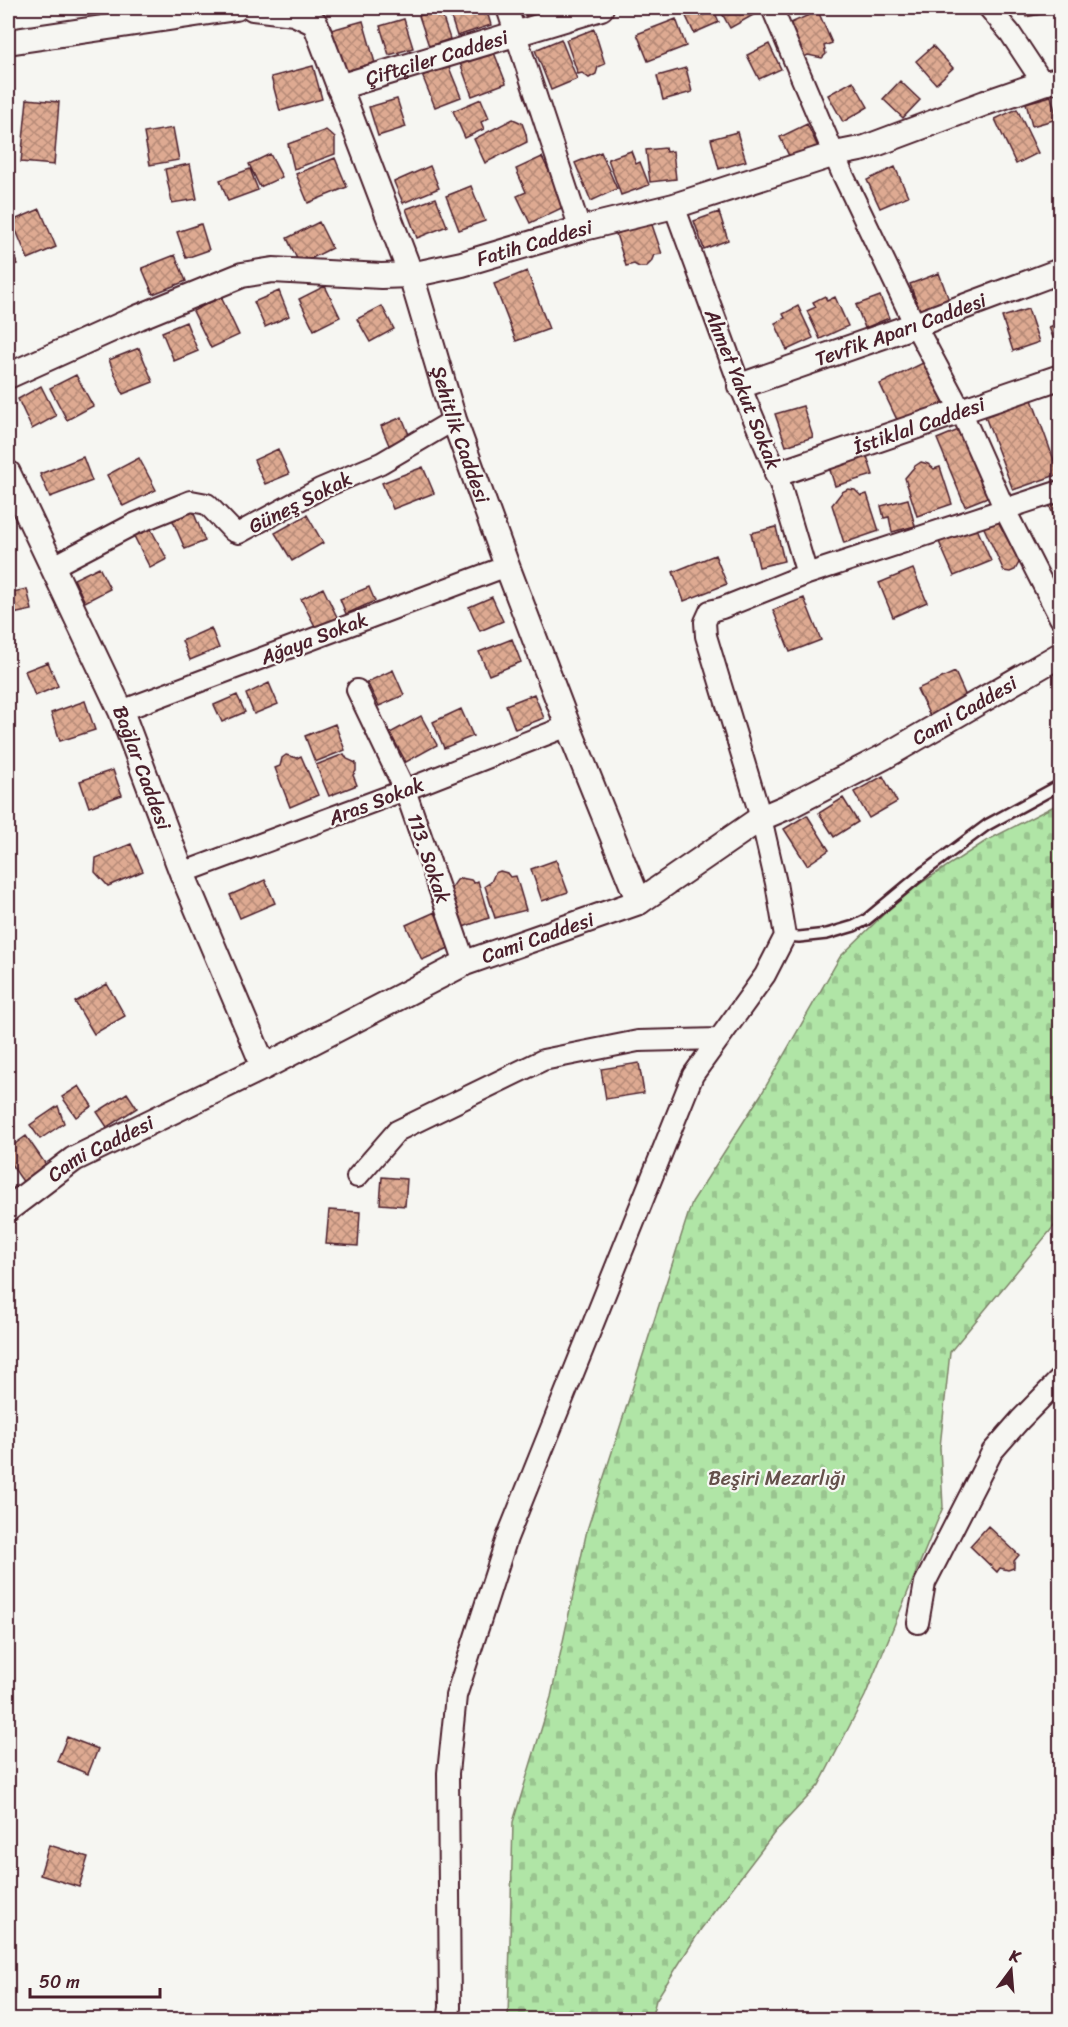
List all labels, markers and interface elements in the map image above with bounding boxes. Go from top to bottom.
street label: Çiftçiler Caddesi [361,20,513,96]
street label: Fatih Caddesi [472,209,597,277]
street label: Tevfik Aparı Caddesi [810,283,992,377]
street label: Ahmet Yakut Sokak [694,303,791,475]
street label: Şehitlik Caddesi [421,361,500,509]
street label: İstiklal Caddesi [847,387,991,465]
street label: Güneş Sokak [242,461,358,544]
street label: Ağaya Sokak [254,602,373,675]
street label: Cami Caddesi [905,666,1025,755]
street label: Bağlar Caddesi [102,701,182,836]
street label: Aras Sokak [322,767,429,836]
street label: 113. Sokak [397,808,460,908]
street label: Cami Caddesi [476,902,600,974]
street label: Cami Caddesi [39,1105,161,1192]
park label: Beşiri Mezarlığı [708,1461,846,1496]
north arrow [981,1940,1041,2000]
text: K [1005,1941,1025,1972]
scale bar [30,1961,160,1999]
text: 50 m [39,1966,80,1998]

